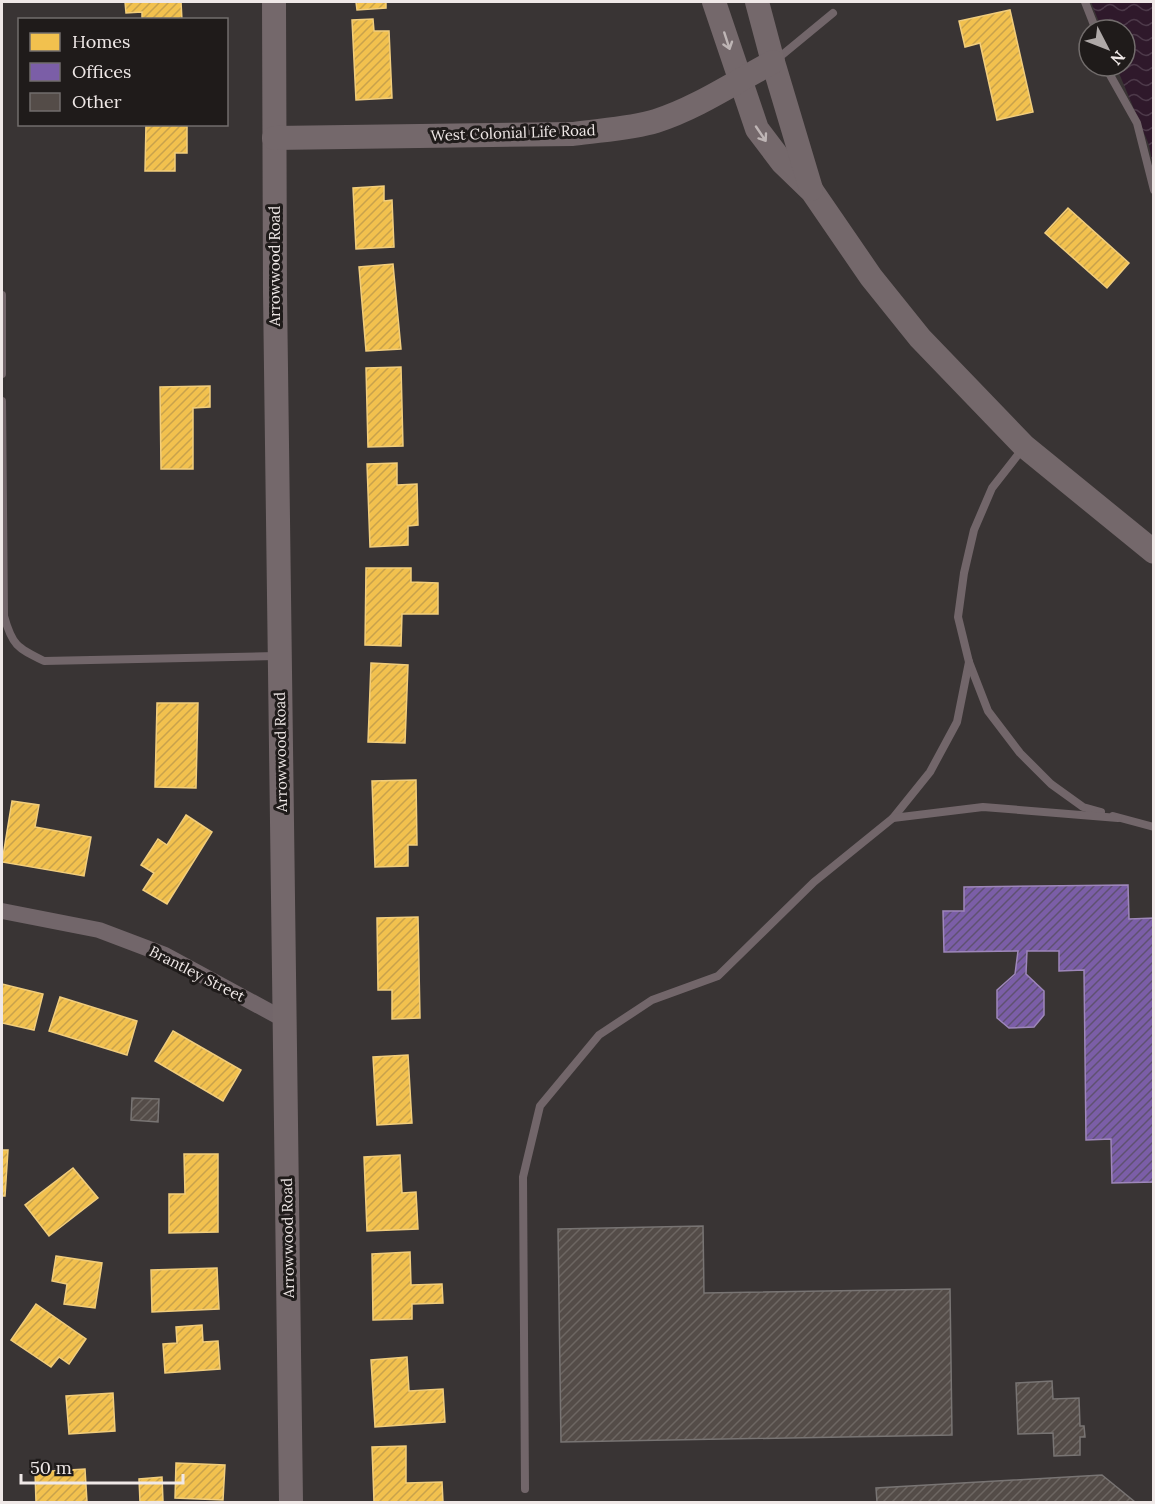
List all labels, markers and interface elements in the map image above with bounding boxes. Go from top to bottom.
legend [18,18,228,126]
north arrow [1077,18,1137,78]
text: Homes [72,30,130,53]
one-way arrow [722,31,733,50]
text: N [1107,47,1130,69]
text: Offices [72,60,131,83]
text: Other [72,90,122,113]
street label: West Colonial Life Road [430,120,596,145]
one-way arrow [755,125,767,141]
street label: Arrowwood Road [265,206,284,327]
street label: Arrowwood Road [270,692,291,813]
street label: Brantley Street [146,941,248,1006]
street label: Arrowwood Road [277,1178,298,1299]
scale bar [21,1447,183,1485]
text: 50 m [30,1456,72,1479]

